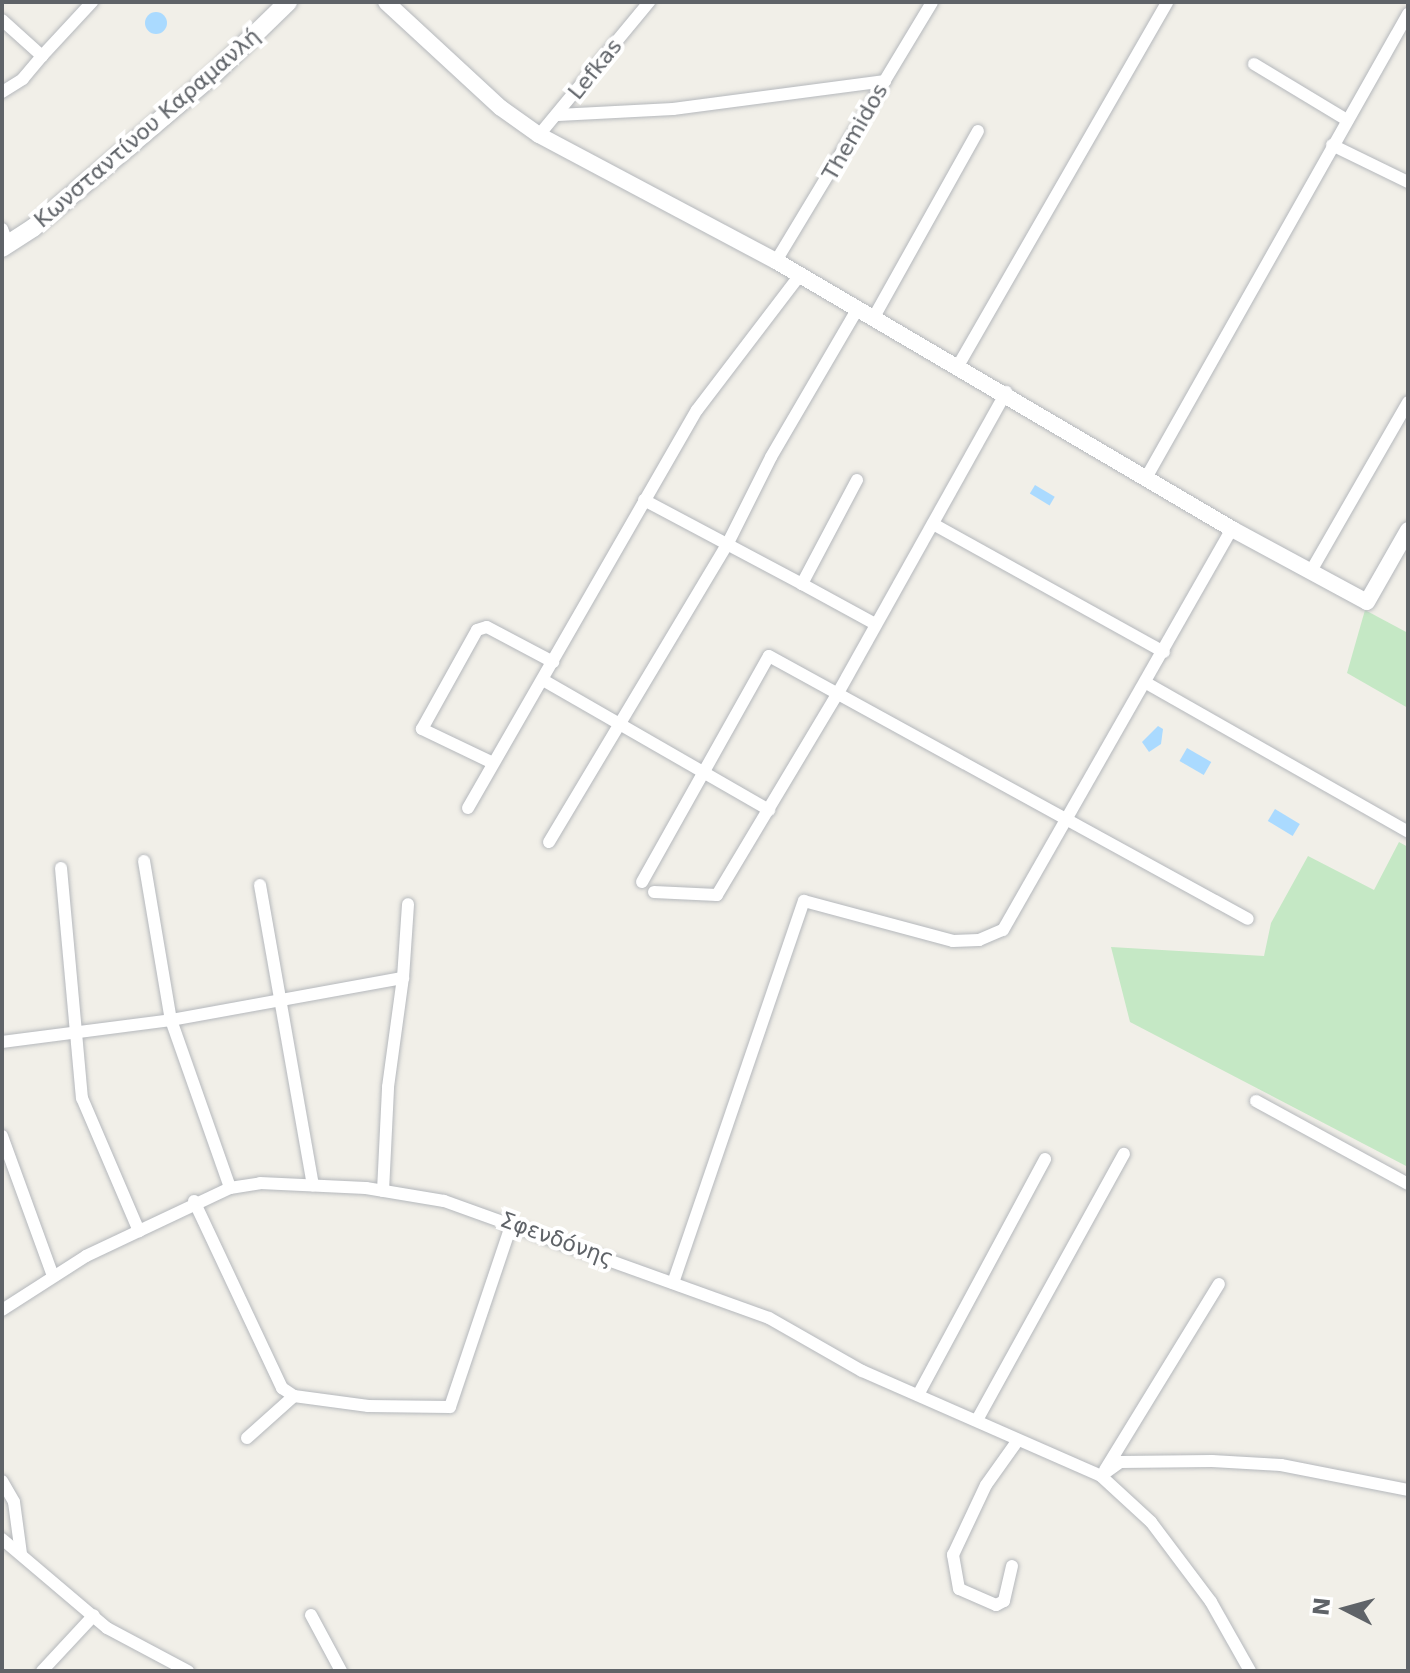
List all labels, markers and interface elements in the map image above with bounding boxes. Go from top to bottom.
street label: Κωνσταντίνου Καραμανλή [29,23,265,233]
street label: Lefkas [563,33,627,105]
street label: Themidos [817,79,893,185]
street label: Σφενδόνης [497,1206,617,1272]
north arrow [1306,1569,1386,1649]
text: N [1308,1596,1335,1617]

